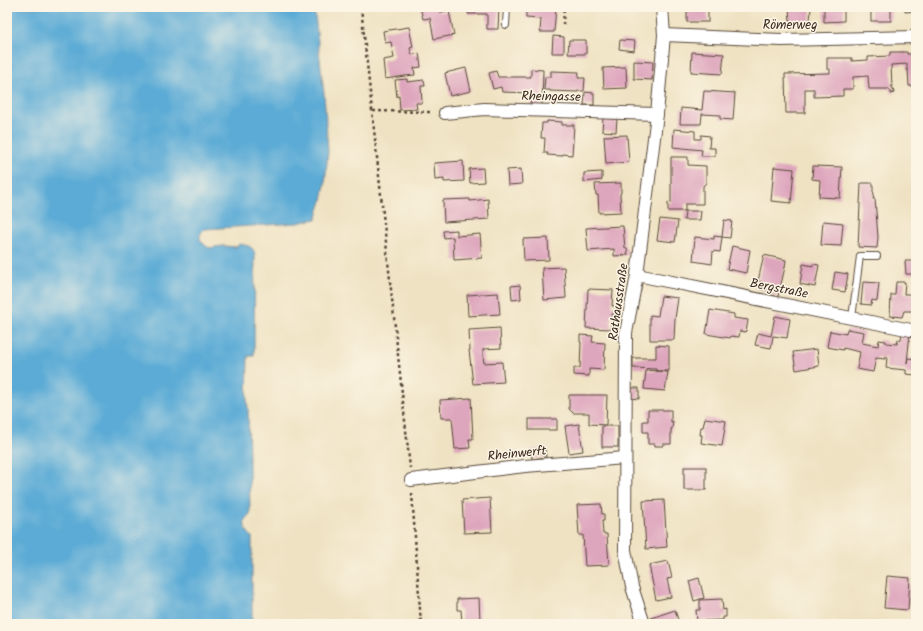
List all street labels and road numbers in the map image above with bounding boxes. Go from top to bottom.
street label: Römerweg [763,15,817,36]
street label: Rheingasse [521,86,581,108]
street label: Rathausstraße [603,262,635,342]
street label: Bergstraße [748,273,810,305]
street label: Rheinwerft [486,440,549,468]

